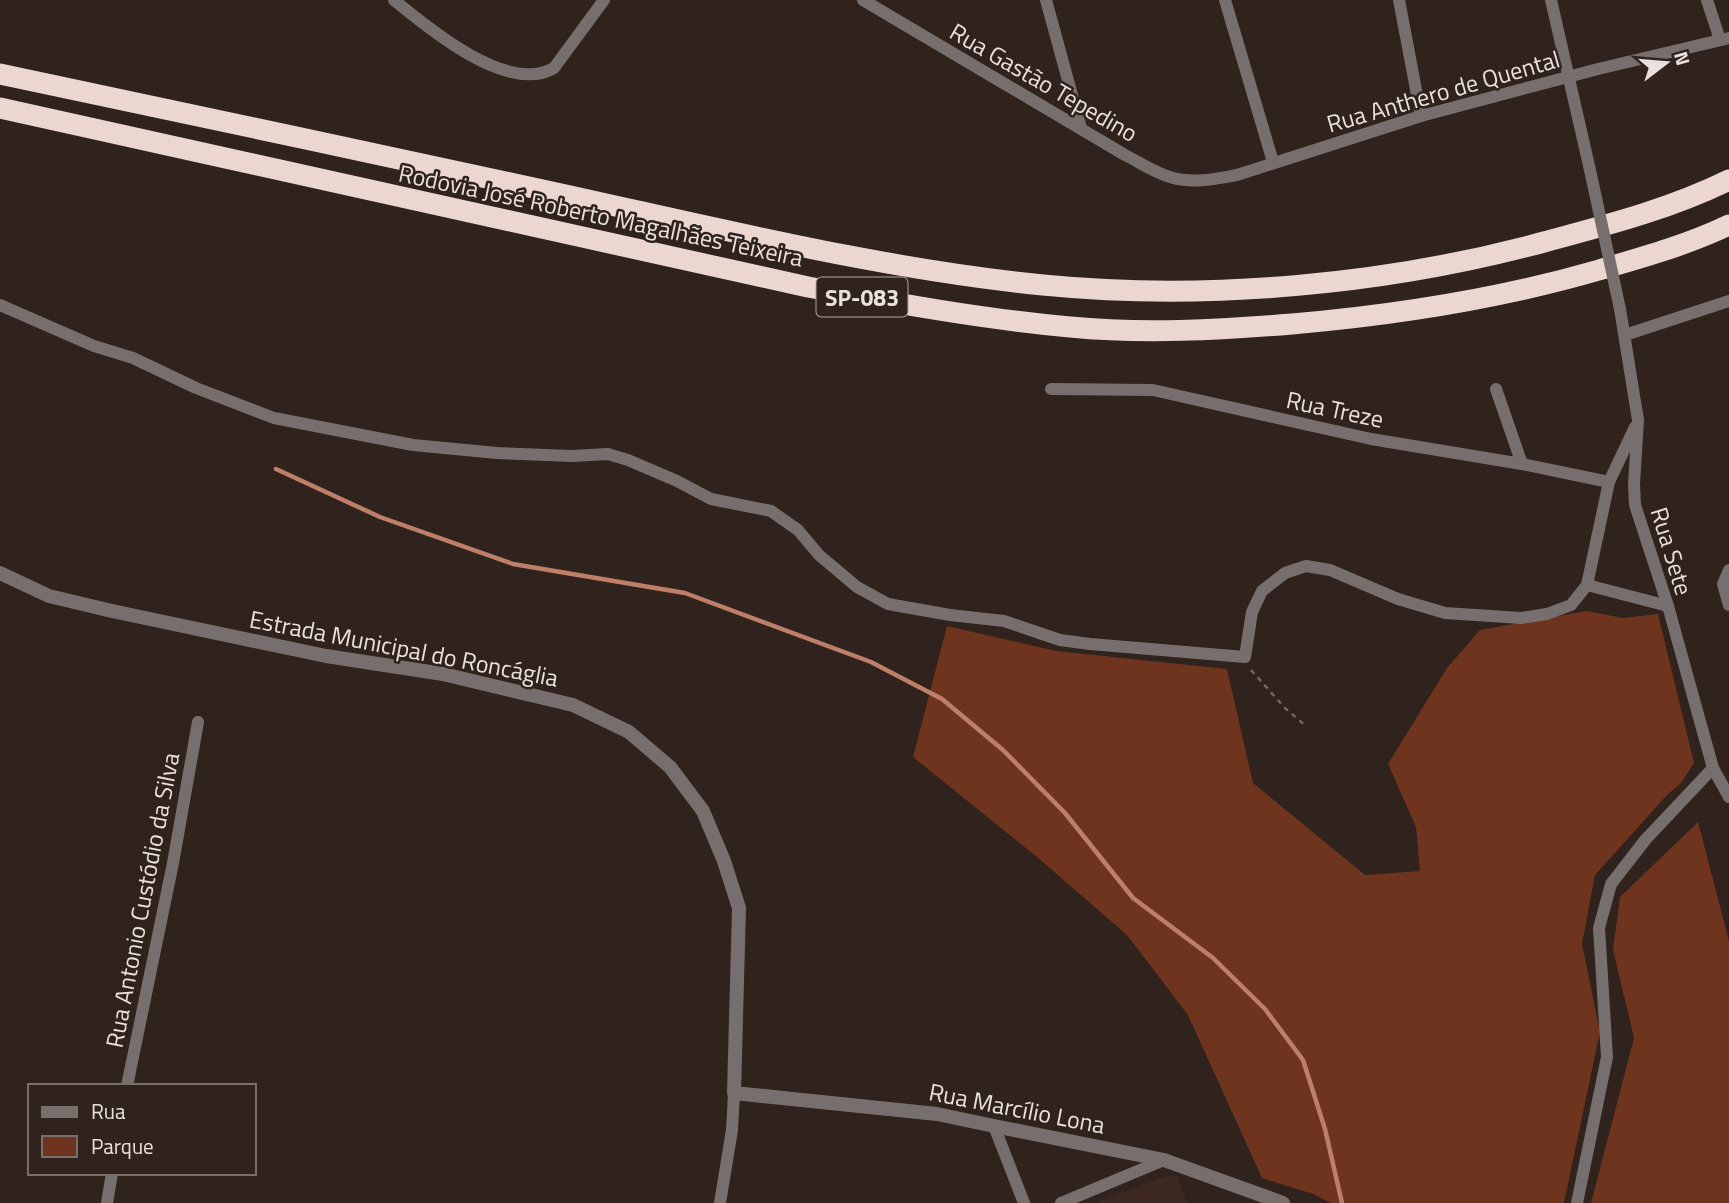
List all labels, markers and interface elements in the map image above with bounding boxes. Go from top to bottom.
street label: Rua Gastão Tepedino [943,13,1145,151]
north arrow [1631,28,1701,98]
street label: Rua Anthero de Quental [1322,40,1564,142]
text: N [1667,48,1699,69]
street label: Rodovia José Roberto Magalhães Teixeira [395,154,807,276]
road number: SP-083 [816,278,908,316]
street label: Rua Treze [1283,381,1387,437]
street label: Rua Sete [1642,503,1702,599]
street label: Estrada Municipal do Roncáglia [247,600,561,696]
street label: Rua Antonio Custódio da Silva [96,749,188,1051]
street label: Rua Marcílio Lona [926,1073,1108,1143]
legend [28,1084,256,1175]
text: Rua [91,1095,126,1127]
text: Parque [91,1130,154,1162]

